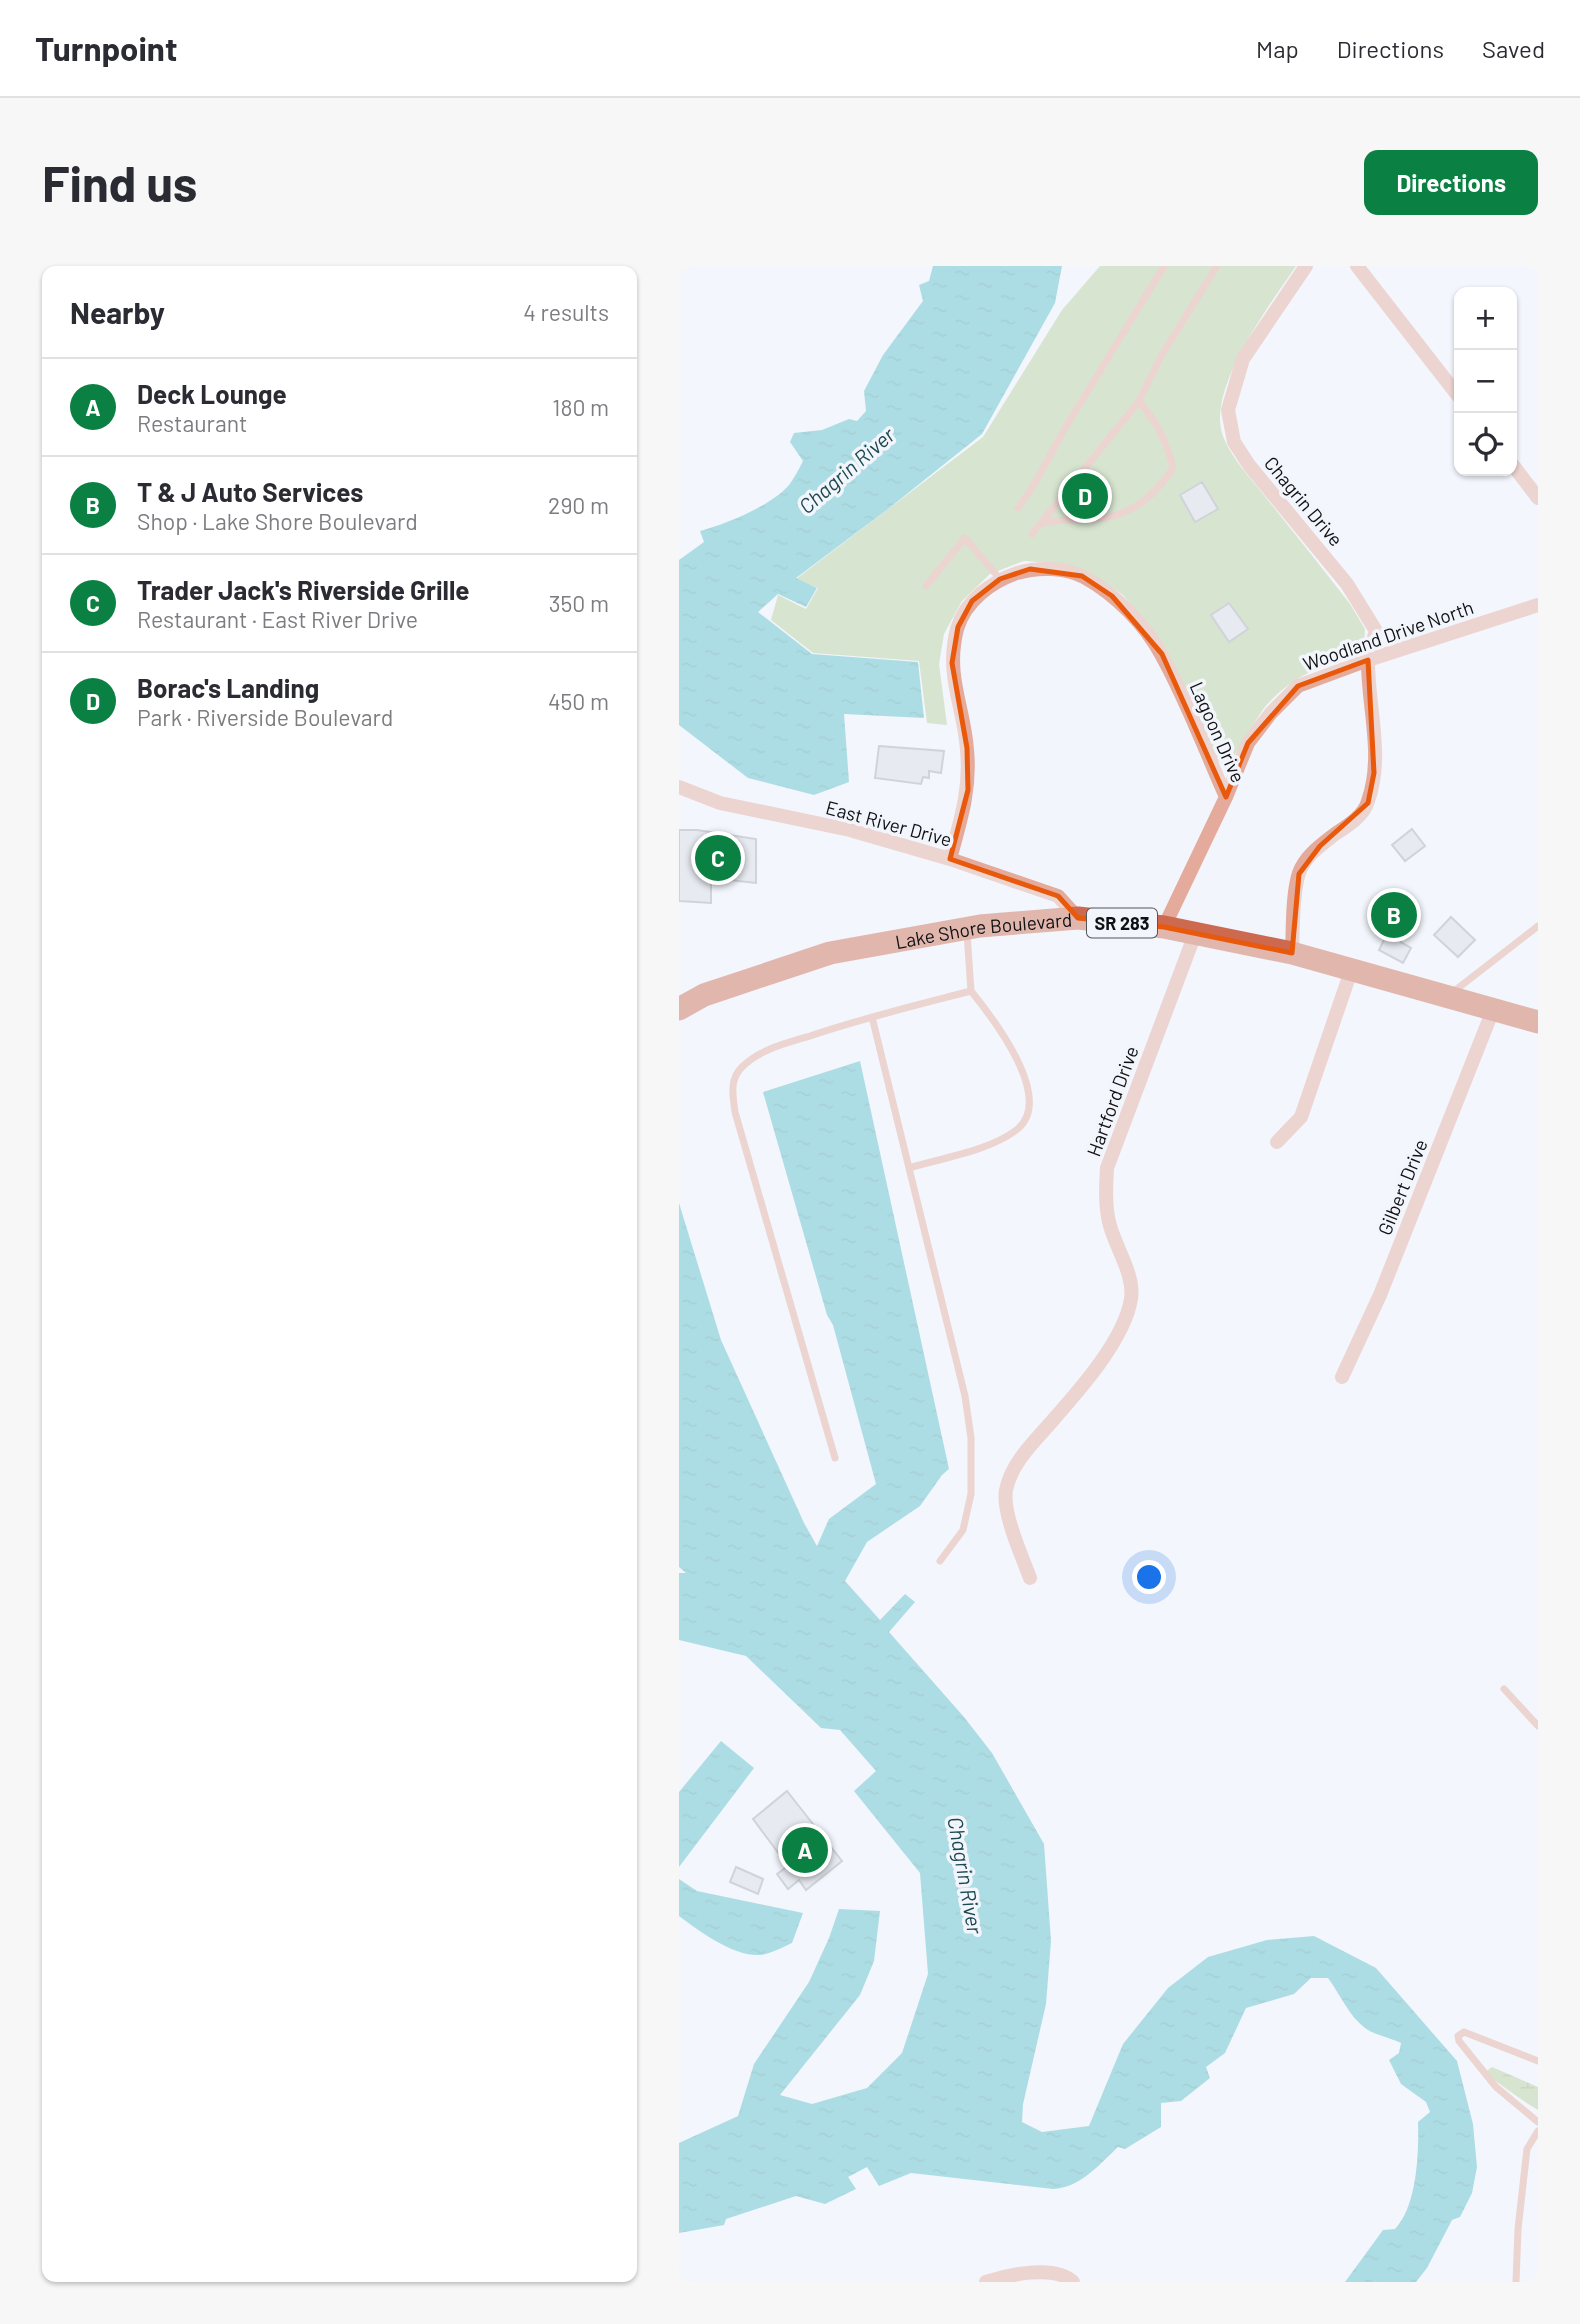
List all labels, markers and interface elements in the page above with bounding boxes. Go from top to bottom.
text: Turnpoint [35,28,177,68]
text: Map [1256,34,1299,63]
text: Directions [1337,34,1444,63]
text: Saved [1482,34,1545,63]
button: Directions [1364,150,1538,215]
text: Find us [42,153,197,212]
map controls [1454,287,1517,476]
button: + [1454,287,1517,350]
text: Nearby [70,294,165,330]
text: 4 results [523,298,609,326]
button: − [1454,350,1517,413]
text: Deck Lounge [137,378,287,409]
text: A [85,393,101,421]
text: 180 m [552,393,609,421]
text: Restaurant [137,409,247,437]
button: locate [1454,413,1517,476]
water label: Chagrin River [793,421,899,518]
street label: Chagrin Drive [1260,452,1348,550]
pin: D [1062,470,1108,522]
text: T & J Auto Services [137,476,363,507]
text: B [86,491,100,519]
text: 290 m [548,491,609,519]
text: Shop · Lake Shore Boulevard [137,507,418,535]
text: Trader Jack's Riverside Grille [137,574,469,605]
text: C [86,589,100,617]
text: 350 m [549,589,609,617]
street label: Woodland Drive North [1300,595,1476,675]
text: Restaurant · East River Drive [137,605,418,633]
text: Borac's Landing [137,672,319,703]
street label: Lagoon Drive [1186,678,1250,786]
text: D [86,687,100,715]
text: 450 m [548,687,609,715]
text: Park · Riverside Boulevard [137,703,393,731]
street label: East River Drive [824,795,954,851]
pin: C [695,832,741,884]
pin: B [1371,889,1417,941]
street label: Lake Shore Boulevard [893,907,1073,953]
road number: SR 283 [1087,908,1157,938]
street label: Hartford Drive [1081,1043,1143,1159]
street label: Gilbert Drive [1372,1136,1432,1238]
your location [1132,1560,1166,1594]
water label: Chagrin River [943,1815,989,1936]
pin: A [782,1824,828,1876]

